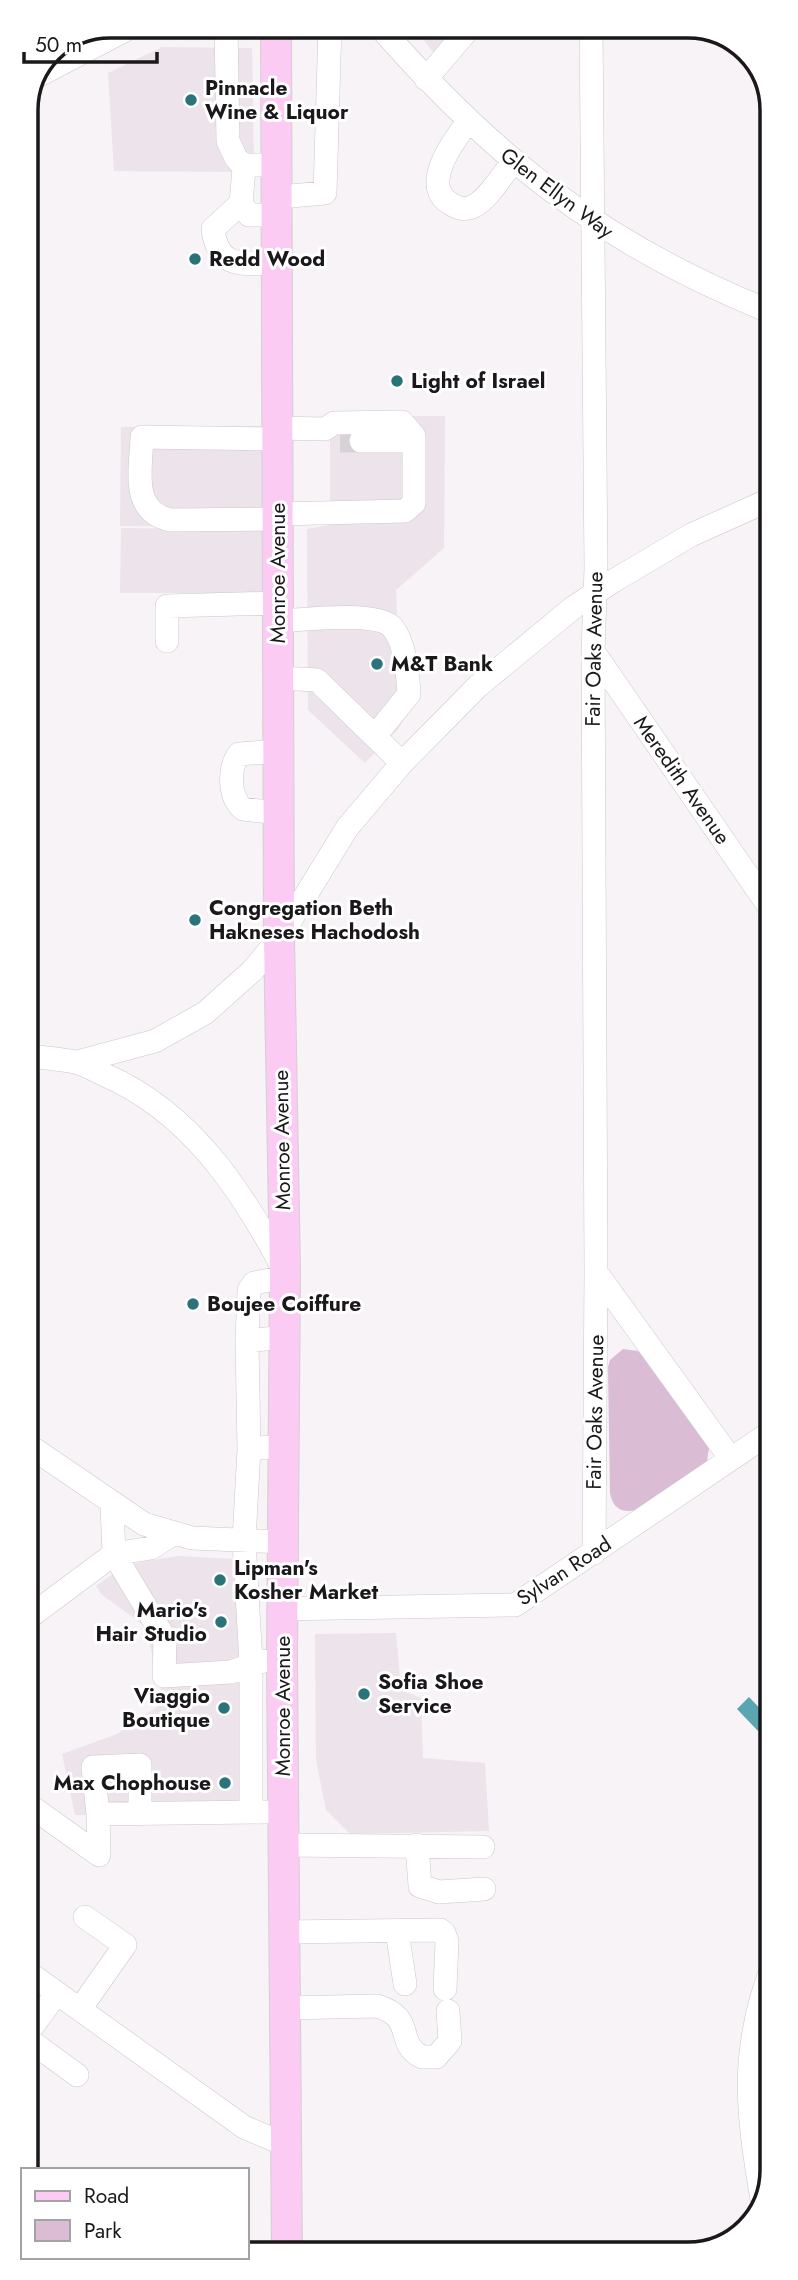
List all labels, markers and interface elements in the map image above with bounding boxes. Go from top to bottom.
scale bar [24,21,158,65]
text: 50 m [35,30,82,60]
place label: Pinnacle Wine & Liquor [205,73,349,127]
marker: Pinnacle Wine & Liquor [183,92,199,108]
street label: Glen Ellyn Way [494,140,621,246]
place label: Redd Wood [209,244,325,274]
marker: Redd Wood [187,251,203,267]
place label: Light of Israel [411,366,545,396]
marker: Light of Israel [389,373,405,389]
street label: Monroe Avenue [263,503,293,643]
street label: Fair Oaks Avenue [578,571,610,727]
place label: M&T Bank [391,649,493,679]
marker: M&T Bank [369,656,385,672]
street label: Meredith Avenue [626,710,738,850]
place label: Congregation Beth Hakneses Hachodosh [209,893,420,947]
marker: Congregation Beth Hakneses Hachodosh [187,912,203,928]
street label: Monroe Avenue [266,1069,298,1210]
place label: Boujee Coiffure [207,1289,361,1319]
marker: Boujee Coiffure [185,1296,201,1312]
street label: Fair Oaks Avenue [579,1334,611,1490]
street label: Sylvan Road [511,1529,617,1613]
place label: Lipman's Kosher Market [234,1553,378,1607]
marker: Lipman's Kosher Market [212,1572,228,1588]
place label: Mario's Hair Studio [95,1595,207,1649]
marker: Mario's Hair Studio [213,1614,229,1630]
street label: Monroe Avenue [268,1636,298,1776]
place label: Sofia Shoe Service [378,1667,484,1721]
place label: Viaggio Boutique [122,1681,210,1735]
marker: Sofia Shoe Service [356,1686,372,1702]
marker: Viaggio Boutique [216,1700,232,1716]
place label: Max Chophouse [53,1768,211,1798]
marker: Max Chophouse [217,1775,233,1791]
legend [21,2168,248,2259]
text: Road [84,2181,129,2211]
text: Park [84,2216,122,2246]

